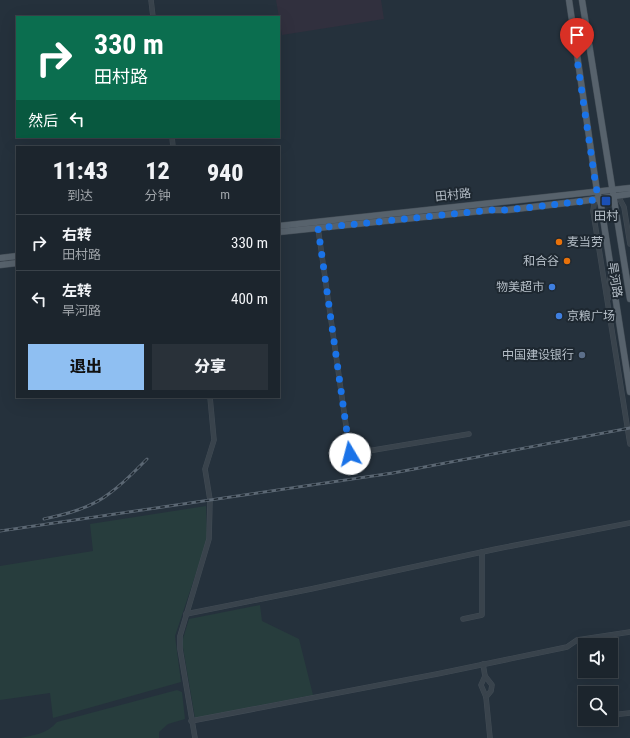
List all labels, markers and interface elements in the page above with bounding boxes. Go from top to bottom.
pin [560,18,594,59]
icon: arrive [566,24,588,46]
text: 330 m [94,28,164,61]
icon: right [28,32,80,84]
text: 田村路 [94,66,148,87]
icon: left [66,108,88,130]
text: 然后 [28,112,58,130]
text: 11:43 [52,157,108,185]
text: 12 [145,157,170,185]
text: 940 [207,159,244,187]
street label: 田村路 [434,186,472,204]
text: m [220,187,230,202]
text: 到达 [67,188,93,203]
text: 分钟 [144,188,170,203]
marker: 田村 [600,195,612,207]
place label: 田村 [594,209,619,223]
text: 右转 [62,226,92,244]
icon: right [28,232,50,254]
text: 330 m [231,234,268,252]
place label: 麦当劳 [567,235,603,249]
marker: 麦当劳 [554,237,564,247]
text: 田村路 [62,247,101,262]
place label: 和合谷 [523,254,559,268]
marker: 和合谷 [562,256,572,266]
street label: 旱河路 [605,261,625,299]
place label: 物美超市 [496,280,544,294]
text: 左转 [62,282,92,300]
marker: 物美超市 [547,282,557,292]
icon: left [28,288,50,310]
text: 400 m [231,290,268,308]
text: 旱河路 [62,303,101,318]
place label: 京粮广场 [567,309,615,323]
marker: 京粮广场 [554,311,564,321]
button: 退出 [28,344,144,390]
button: 分享 [152,344,268,390]
place label: 中国建设银行 [502,348,574,362]
marker: 中国建设银行 [577,350,587,360]
position arrow [329,433,371,475]
map controls [578,638,618,726]
button: sound [578,638,618,678]
button: search [578,686,618,726]

